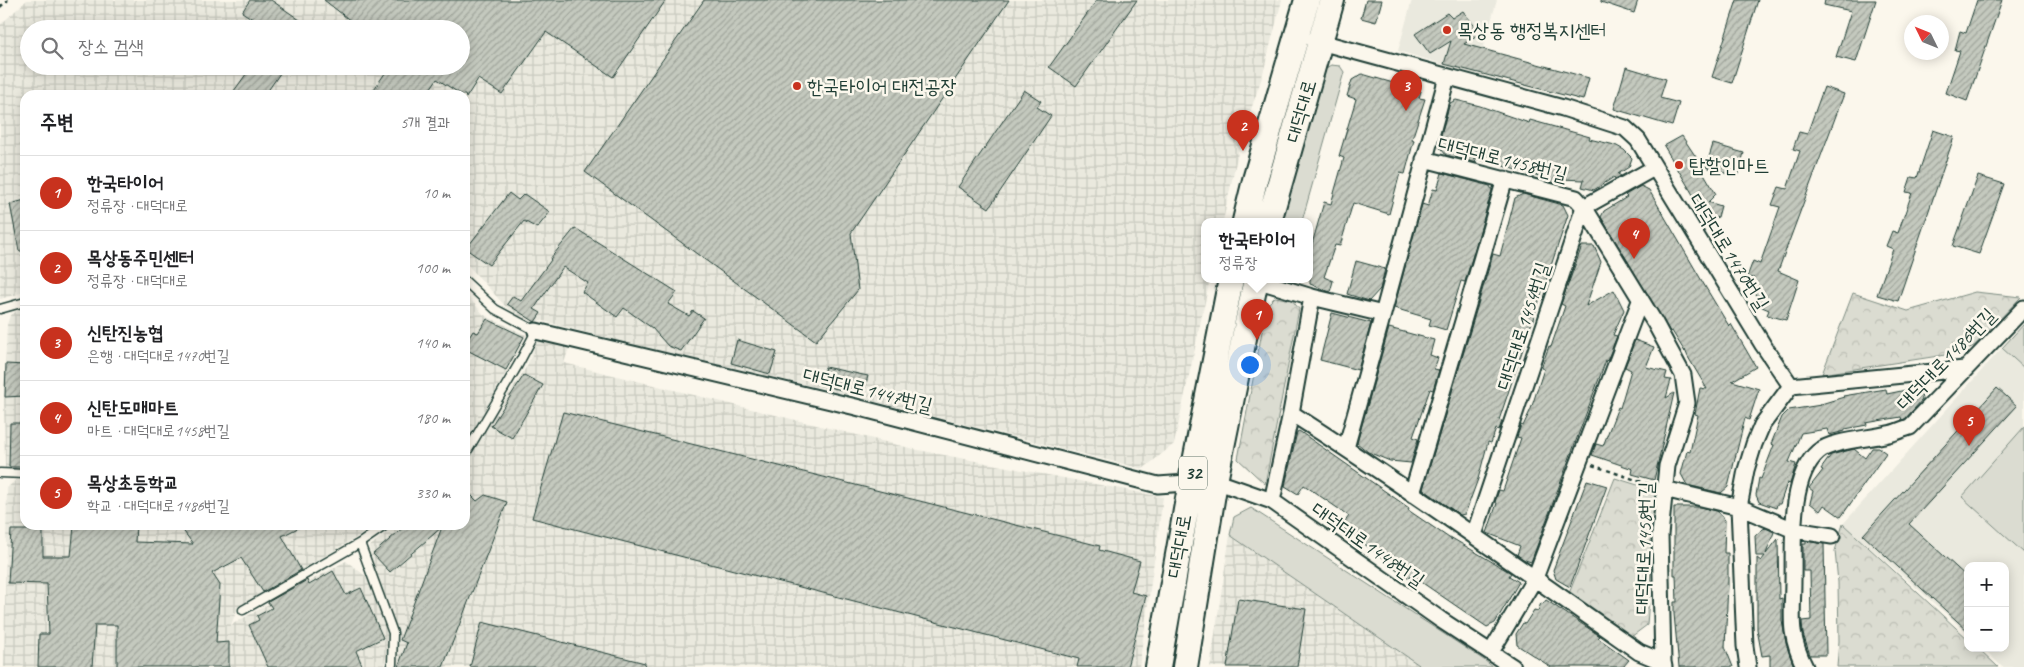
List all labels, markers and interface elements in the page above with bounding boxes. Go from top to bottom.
north arrow [1904,15,1949,60]
place label: 목상동 행정복지센터 [1457,18,1607,43]
search box [20,20,470,75]
marker: 목상동 행정복지센터 [1441,24,1453,36]
icon: search [38,34,66,62]
text: 장소 검색 [78,35,144,59]
pin: 3 [1390,70,1422,111]
place label: 한국타이어 대전공장 [807,74,957,99]
street label: 대덕대로 [1280,77,1322,145]
marker: 한국타이어 대전공장 [791,80,803,92]
text: 주변 [40,109,74,135]
pin: 2 [1227,110,1259,151]
text: 5개 결과 [400,113,450,133]
street label: 대덕대로1458번길 [1436,131,1570,187]
place label: 탑할인마트 [1689,153,1769,178]
marker: 탑할인마트 [1673,159,1685,171]
text: 한국타이어 [87,171,163,195]
text: 1 [52,183,60,203]
text: 10 m [423,183,450,203]
street label: 대덕대로1470번길 [1683,189,1775,315]
text: 정류장 · 대덕대로 [87,196,188,216]
popup [1201,218,1313,283]
pin: 4 [1618,218,1650,259]
text: 한국타이어 [1219,228,1295,252]
text: 목상동주민센터 [87,246,194,270]
text: 정류장 [1219,253,1257,273]
text: 2 [52,258,60,278]
text: 100 m [416,258,450,278]
street label: 대덕대로1454번길 [1491,259,1555,393]
text: 정류장 · 대덕대로 [87,271,188,291]
pin: 1 [1241,299,1273,340]
street label: 대덕대로1486번길 [1891,303,2001,415]
text: 신탄진농협 [87,321,163,345]
text: 3 [52,333,60,353]
text: 140 m [416,333,450,353]
text: 은행 · 대덕대로1470번길 [87,346,230,366]
your location [1237,352,1263,378]
street label: 대덕대로1447번길 [801,362,935,418]
text: 신탄도매마트 [87,396,179,420]
pin: 5 [1953,405,1985,446]
text: 4 [52,408,60,428]
text: 180 m [416,408,450,428]
text: 마트 · 대덕대로1458번길 [87,421,230,441]
road number: 32 [1179,456,1207,489]
text: 목상초등학교 [87,471,179,495]
street label: 대덕대로1458번길 [1629,481,1659,615]
text: 5 [53,483,59,503]
text: 330 m [416,483,450,503]
text: 학교 · 대덕대로1486번길 [87,496,230,516]
street label: 대덕대로1448번길 [1307,497,1429,593]
street label: 대덕대로 [1161,512,1197,580]
map controls [1964,562,2009,652]
button: + [1964,562,2009,607]
button: − [1964,607,2009,652]

